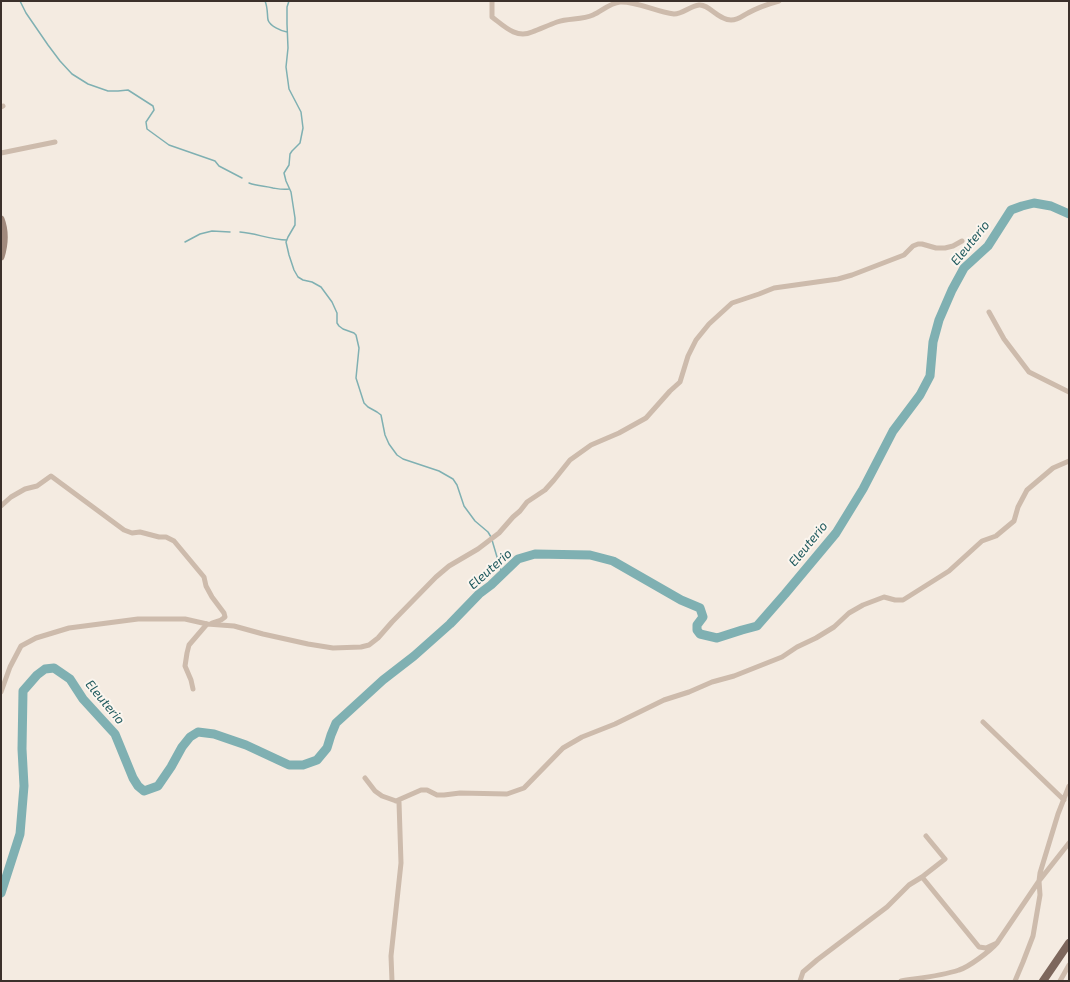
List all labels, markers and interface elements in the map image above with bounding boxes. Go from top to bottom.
water label: Eleuterio [947,217,993,269]
water label: Eleuterio [785,518,831,570]
water label: Eleuterio [465,545,515,593]
water label: Eleuterio [82,677,128,727]

